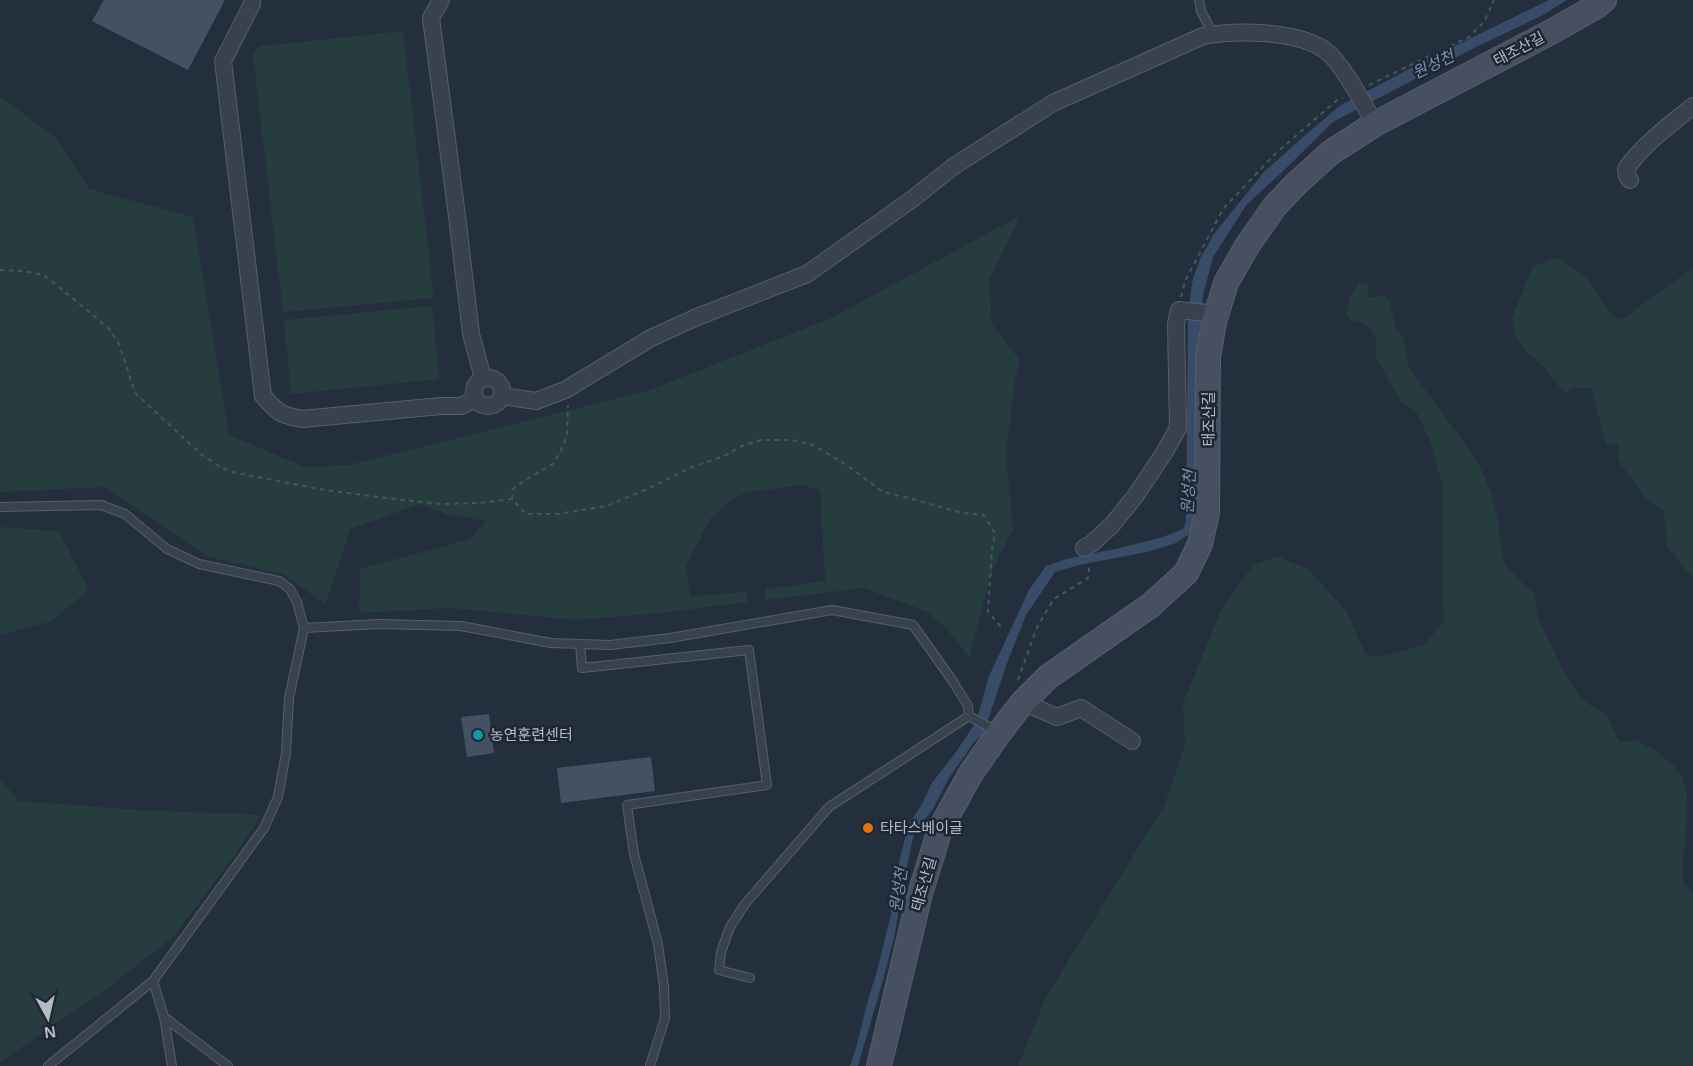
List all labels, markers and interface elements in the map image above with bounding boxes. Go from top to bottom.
street label: 태조산길 [1490,28,1547,69]
water label: 원성천 [1410,46,1459,82]
street label: 태조산길 [1200,391,1217,447]
water label: 원성천 [1179,467,1198,515]
place label: 농연훈련센터 [490,726,573,743]
marker: 농연훈련센터 [471,728,485,742]
place label: 타타스베이글 [880,819,963,836]
marker: 타타스베이글 [861,821,875,835]
street label: 태조산길 [908,855,939,913]
water label: 원성천 [887,865,910,913]
north arrow [18,988,78,1048]
text: N [43,1023,57,1042]

